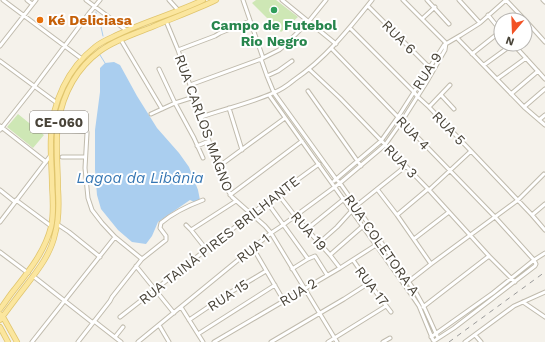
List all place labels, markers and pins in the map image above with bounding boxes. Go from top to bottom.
marker: Campo de Futebol Rio Negro [269,5,279,15]
place label: Ké Deliciasa [48,12,133,28]
marker: Ké Deliciasa [35,15,45,25]
place label: Campo de Futebol Rio Negro [211,17,337,49]

